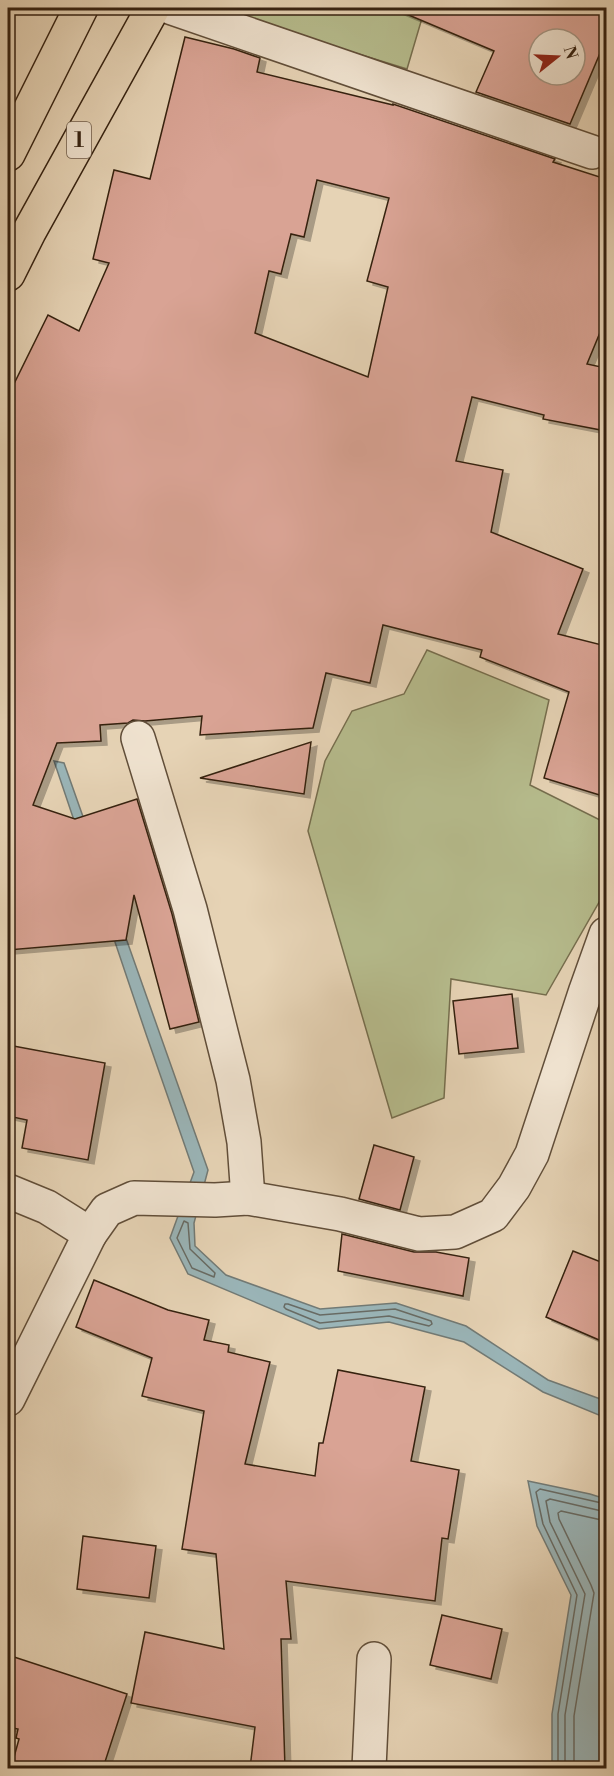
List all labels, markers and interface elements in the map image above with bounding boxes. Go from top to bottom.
north arrow [527,27,587,87]
text: N [559,44,582,62]
road number: 1 [67,122,91,158]

